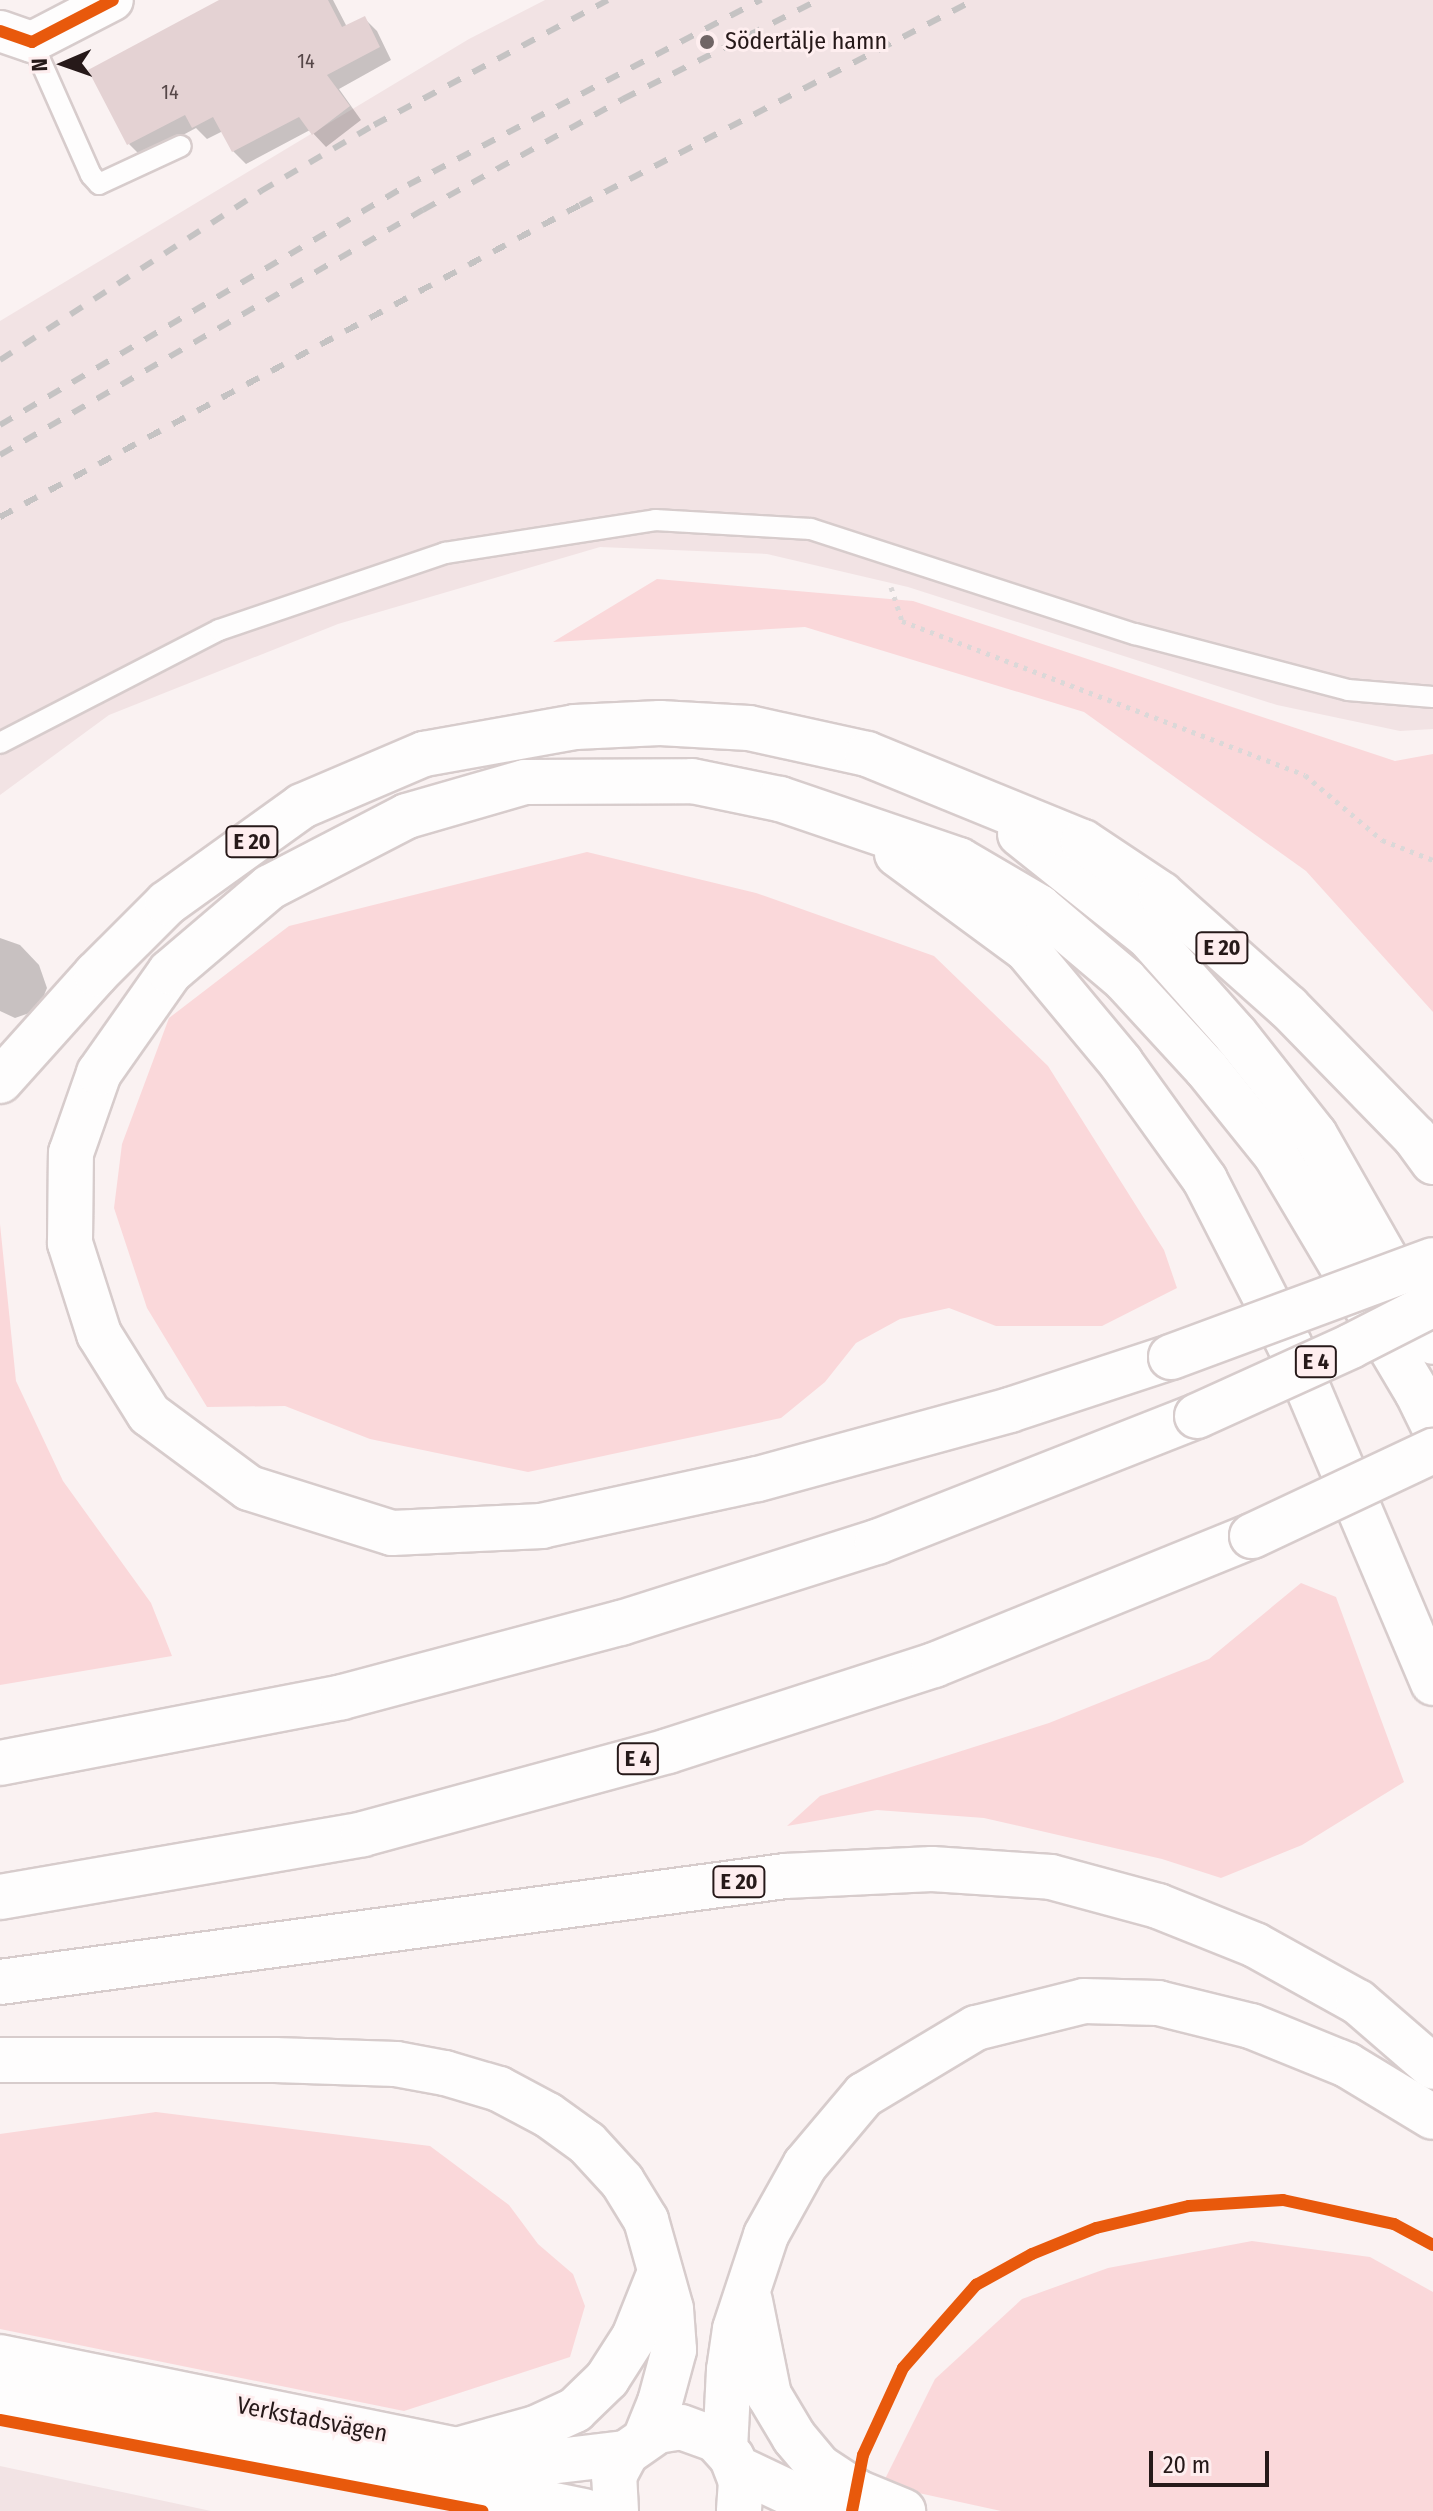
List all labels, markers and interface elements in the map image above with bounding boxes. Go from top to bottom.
north arrow [24,24,104,104]
place label: Södertälje hamn [725,28,887,56]
marker: Södertälje hamn [696,31,718,53]
house number: 14 [297,49,315,73]
text: N [26,58,53,72]
house number: 14 [161,80,179,104]
road number: E 20 [224,824,280,860]
road number: E 20 [1194,930,1250,966]
road number: E 4 [1294,1344,1338,1380]
road number: E 4 [616,1741,660,1777]
road number: E 20 [711,1864,767,1900]
street label: Verkstadsvägen [234,2391,390,2449]
scale bar [1153,2435,1273,2485]
text: 20 m [1163,2451,1210,2479]

